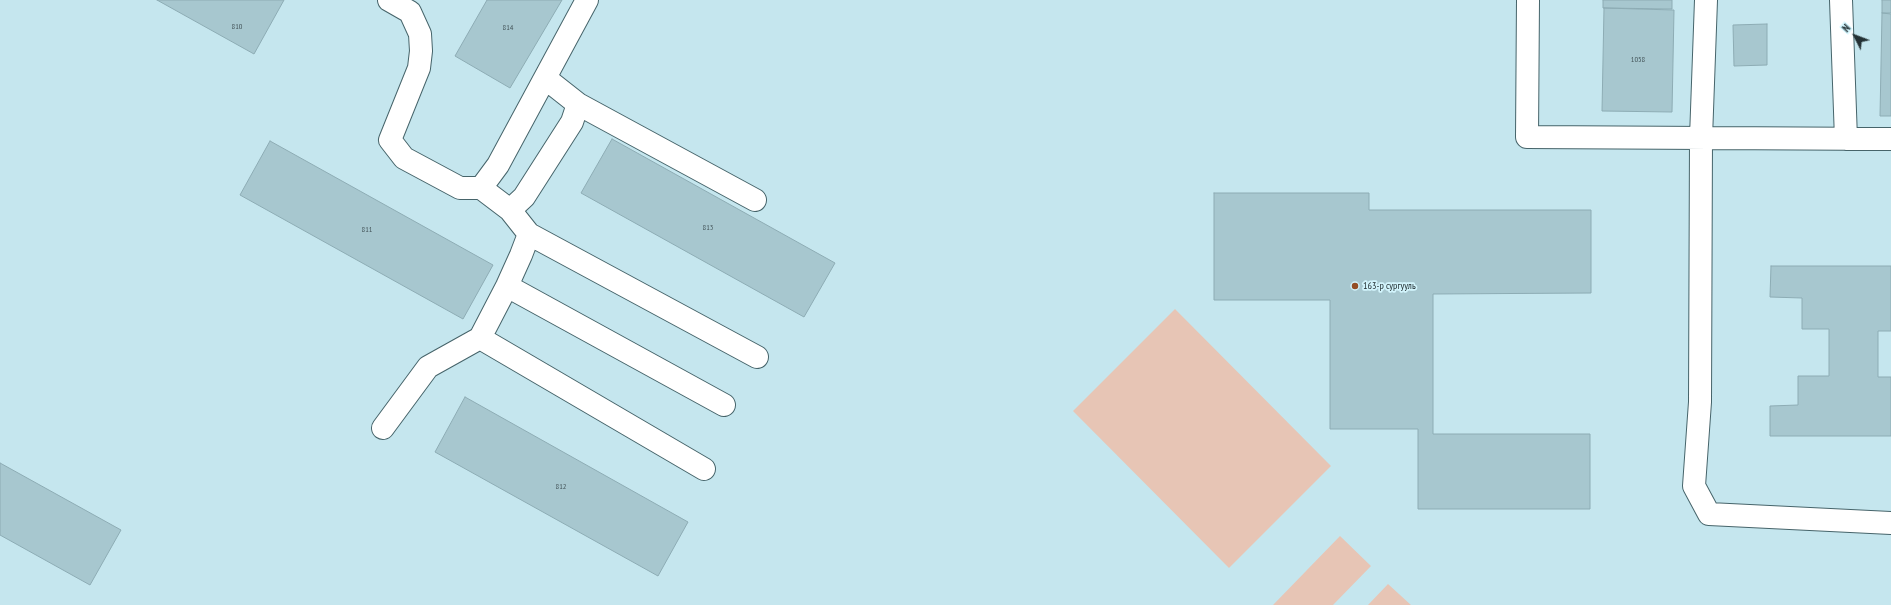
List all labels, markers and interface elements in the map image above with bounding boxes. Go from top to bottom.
north arrow [1835,16,1875,56]
text: N [1839,21,1853,35]
house number: 810 [232,22,242,32]
house number: 814 [503,23,513,33]
house number: 1058 [1631,55,1645,65]
house number: 813 [703,223,713,233]
house number: 811 [362,225,372,235]
place label: 163-р сургууль [1363,280,1416,292]
marker: 163-р сургууль [1350,281,1360,291]
house number: 812 [556,482,566,492]

